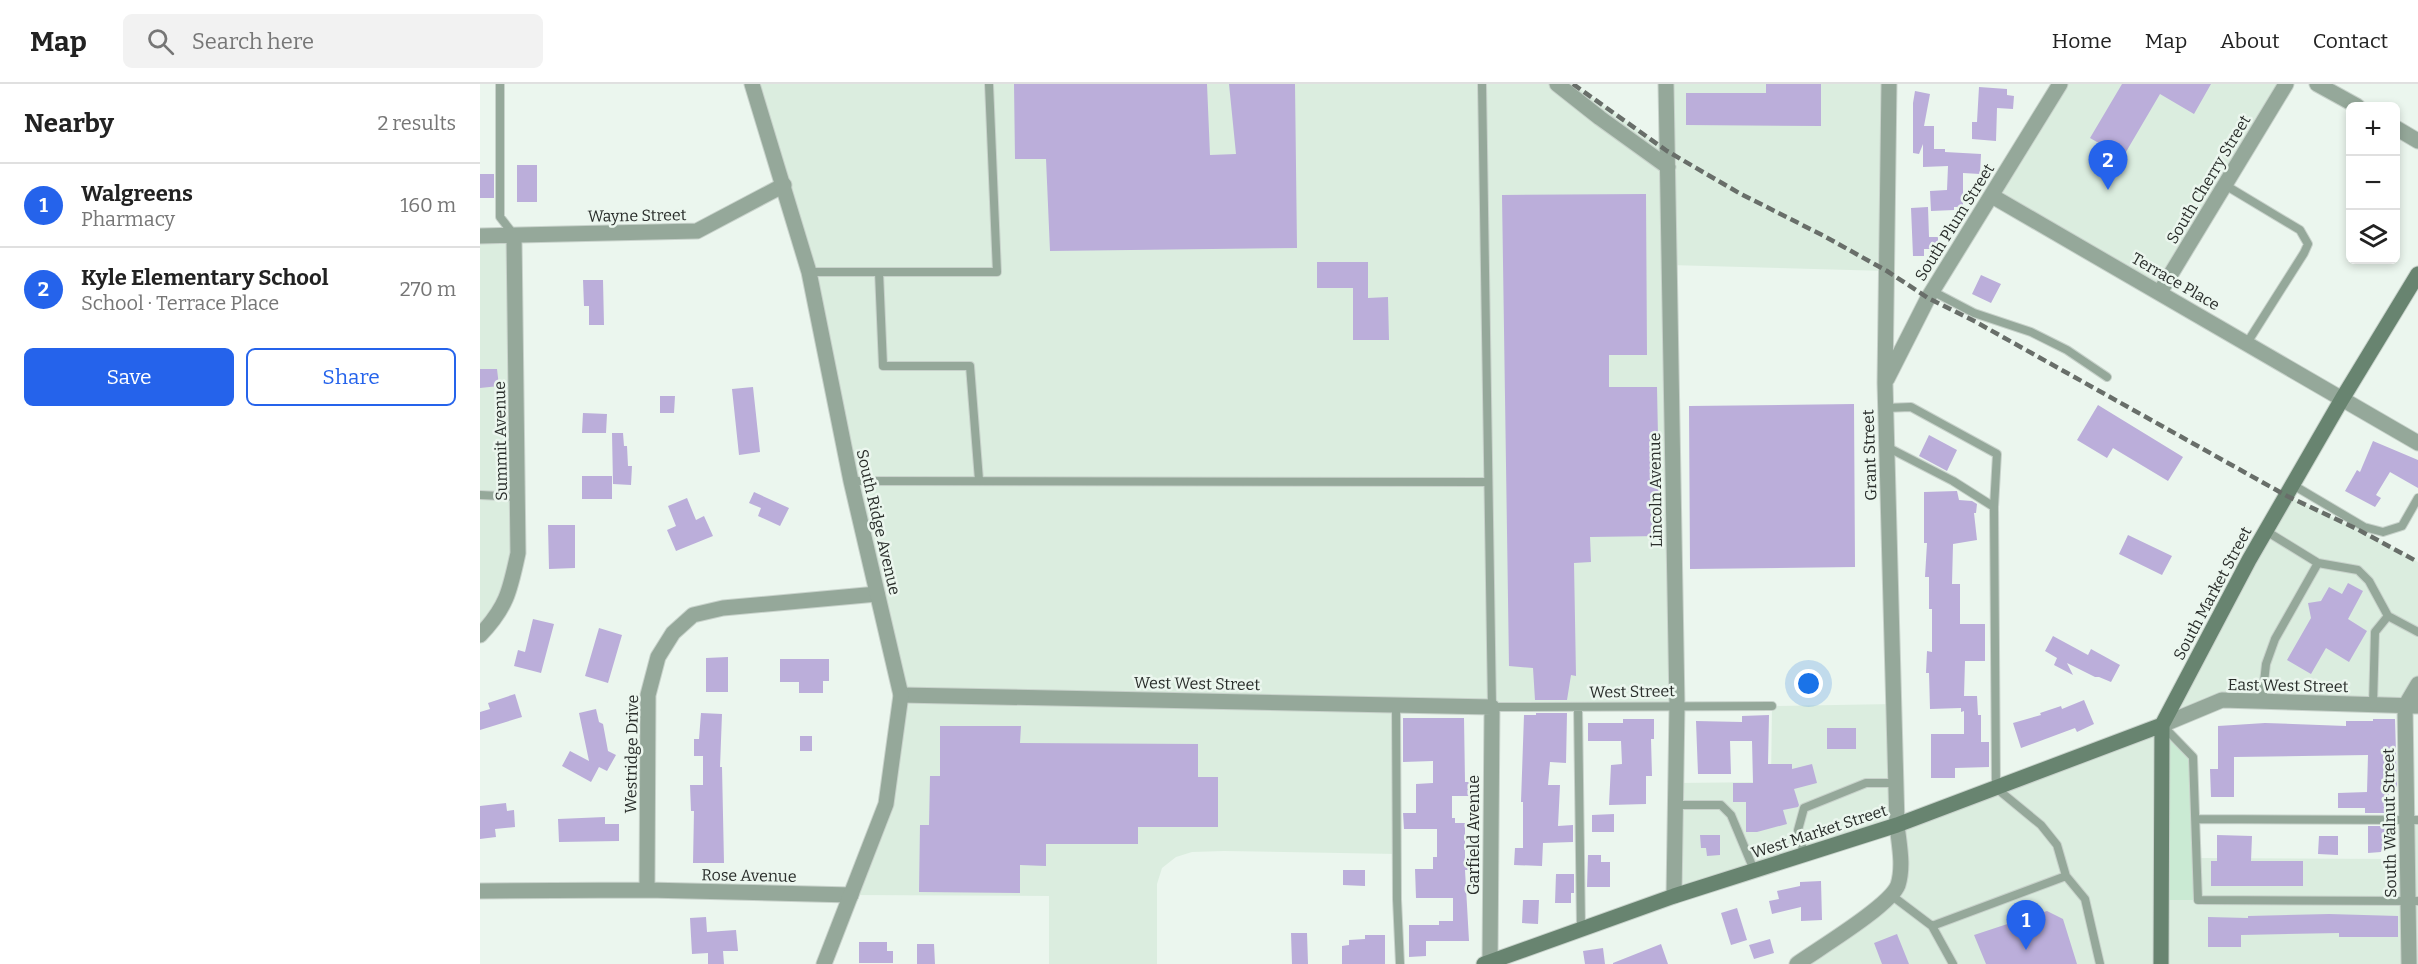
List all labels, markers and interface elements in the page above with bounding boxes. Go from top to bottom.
search box [123,14,543,68]
text: Map [30,25,87,58]
icon: search [144,25,177,58]
text: Search here [192,28,314,55]
text: Home [2052,28,2112,54]
text: Map [2145,28,2187,54]
text: About [2220,28,2280,54]
text: Contact [2313,28,2388,54]
map controls [2346,102,2400,264]
button: + [2346,102,2400,156]
text: Nearby [24,108,114,139]
text: 2 results [377,111,456,135]
street label: South Cherry Street [2162,111,2254,247]
pin: 2 [2088,141,2128,190]
button: − [2346,156,2400,210]
street label: South Plum Street [1911,160,1998,284]
text: Walgreens [81,180,193,207]
text: 1 [39,193,48,217]
text: 160 m [400,193,456,217]
street label: Wayne Street [587,205,687,226]
text: Pharmacy [81,207,175,231]
button: layers [2346,210,2400,264]
street label: Terrace Place [2128,249,2223,314]
text: Kyle Elementary School [81,264,329,291]
text: 2 [38,277,49,301]
text: 270 m [400,277,456,301]
text: School · Terrace Place [81,291,279,315]
button: Save [24,348,234,406]
button: Share [246,348,456,406]
street label: Summit Avenue [490,381,511,501]
street label: Grant Street [1858,409,1881,501]
street label: Lincoln Avenue [1645,432,1666,548]
street label: South Ridge Avenue [853,447,905,597]
street label: South Market Street [2169,523,2256,663]
your location [1794,669,1823,698]
street label: West West Street [1134,673,1261,694]
street label: East West Street [2227,675,2349,696]
street label: West Street [1589,681,1675,702]
street label: Westridge Drive [621,695,642,813]
street label: South Walnut Street [2379,748,2400,898]
street label: Garfield Avenue [1464,775,1483,895]
street label: West Market Street [1749,801,1890,862]
street label: Rose Avenue [701,865,797,886]
pin: 1 [2006,900,2046,950]

